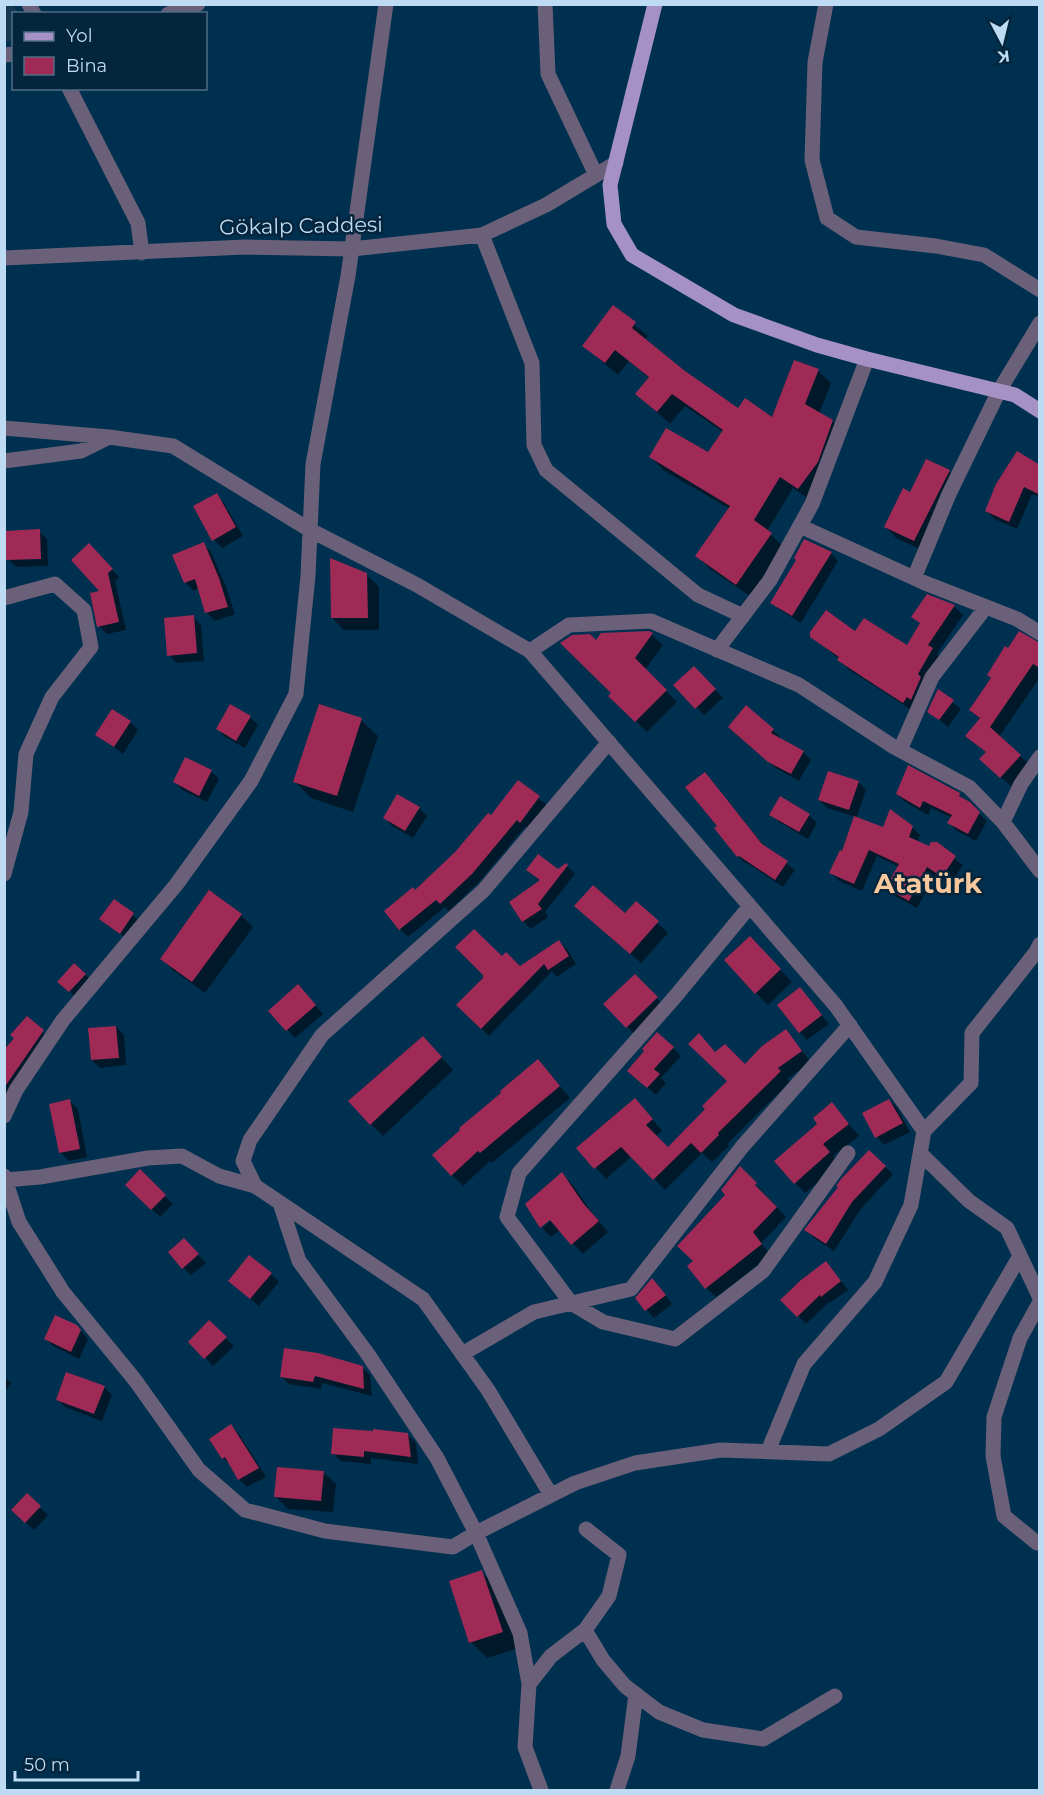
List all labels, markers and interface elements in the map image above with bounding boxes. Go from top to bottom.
legend [12,12,207,90]
north arrow [972,12,1032,72]
text: Yol [66,25,92,47]
text: K [996,46,1011,67]
text: Bina [66,55,107,77]
street label: Gökalp Caddesi [219,212,383,239]
district label: Atatürk [873,867,982,900]
scale bar [15,1744,138,1782]
text: 50 m [24,1754,70,1776]

